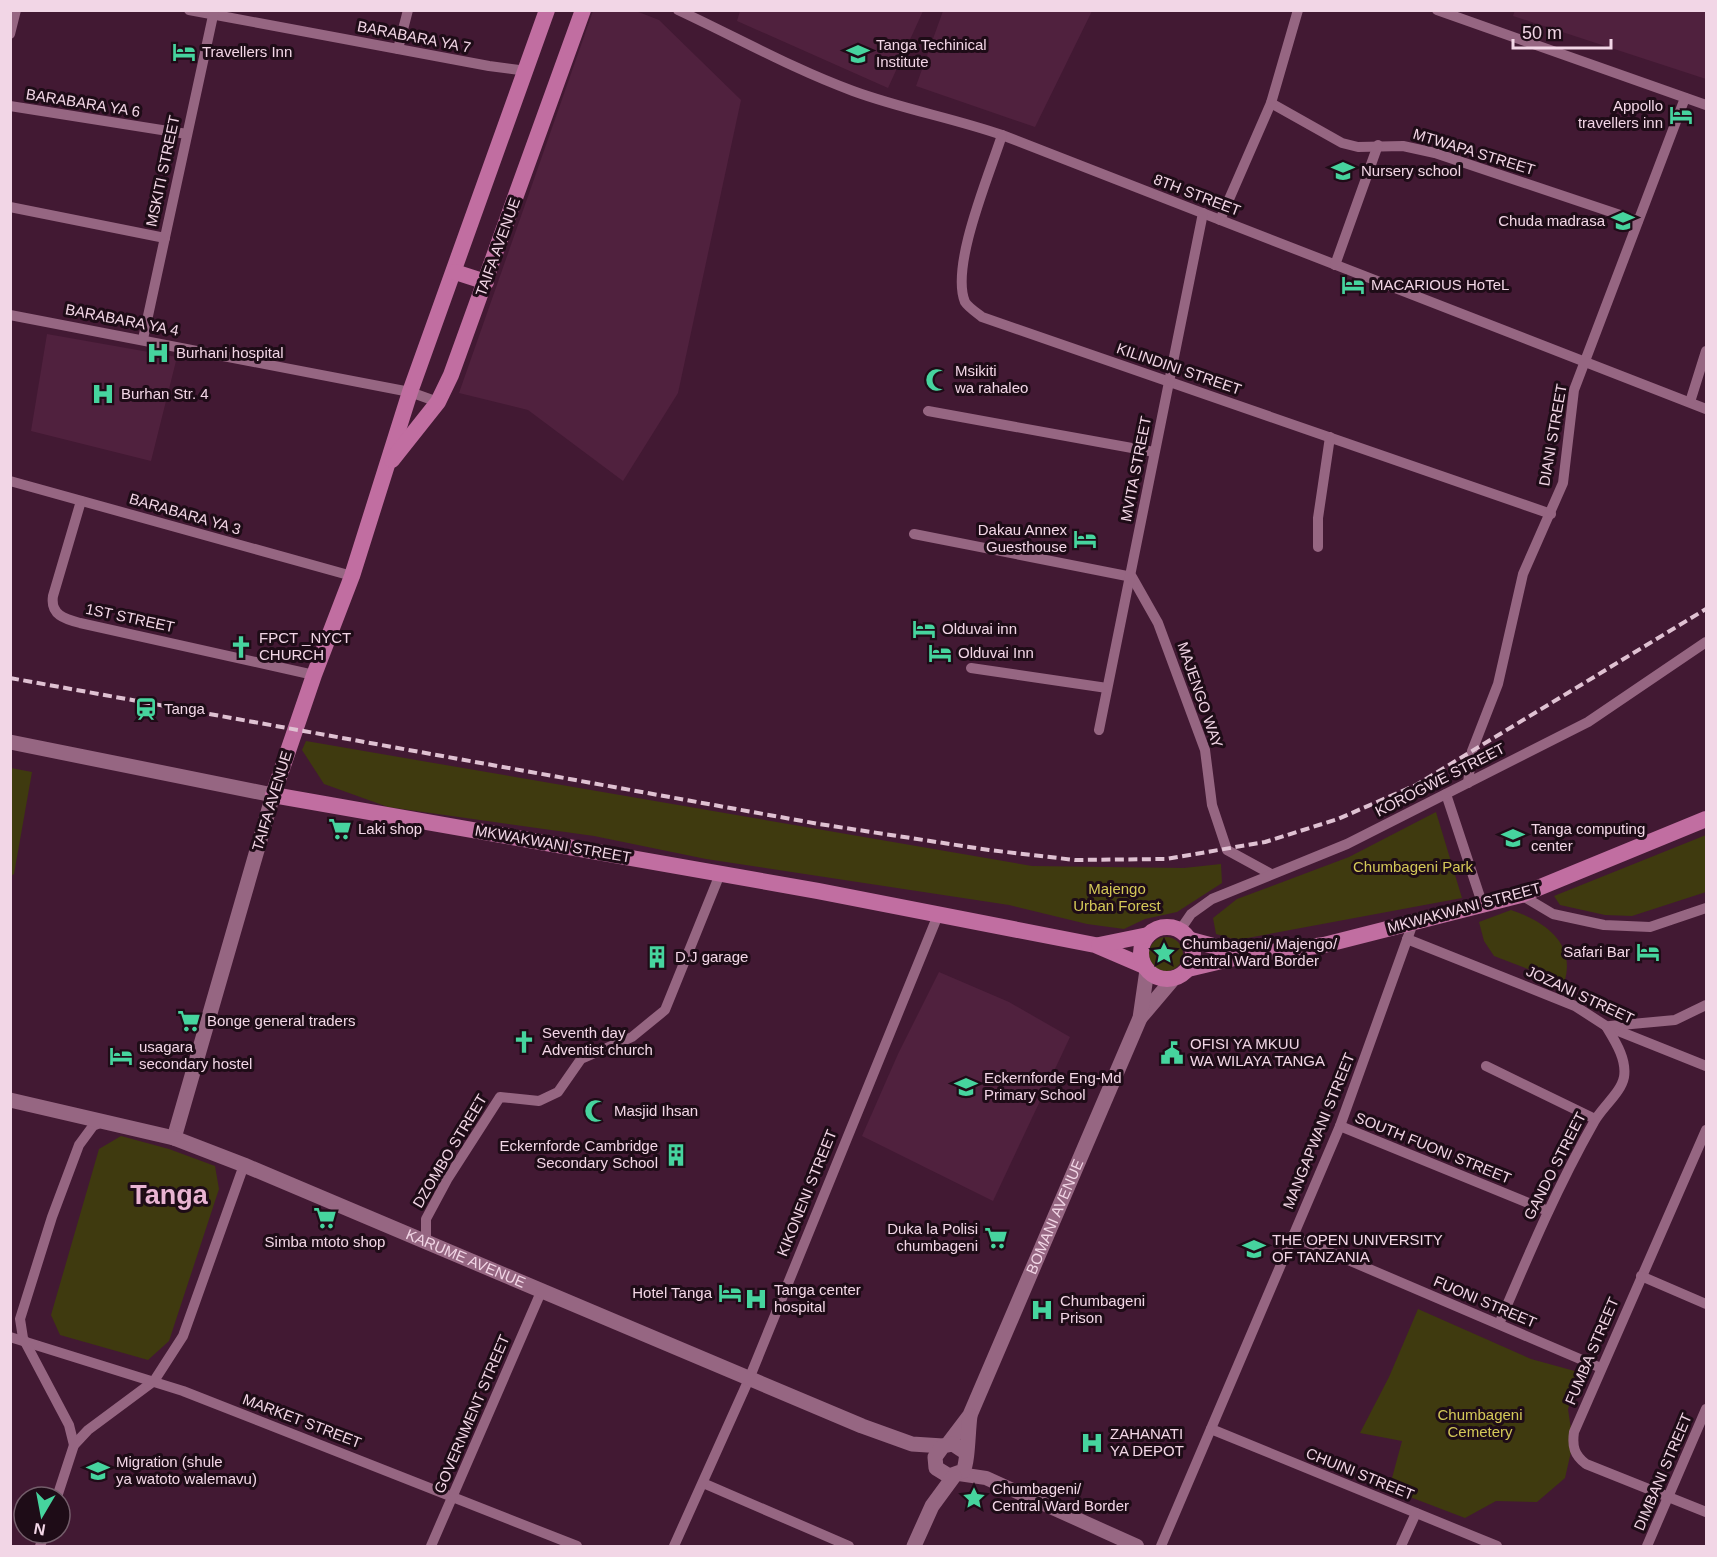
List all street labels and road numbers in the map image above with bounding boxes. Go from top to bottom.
street label: BARABARA YA 7 [356,17,472,56]
street label: BARABARA YA 6 [25,85,141,120]
street label: MSKITI STREET [142,114,183,228]
street label: MTWAPA STREET [1411,125,1537,178]
street label: 8TH STREET [1151,170,1243,219]
street label: TAIFA AVENUE [472,195,523,298]
street label: BARABARA YA 4 [64,300,180,339]
street label: KILINDINI STREET [1115,339,1244,398]
street label: DIANI STREET [1535,383,1570,487]
street label: MVITA STREET [1117,415,1154,523]
street label: BARABARA YA 3 [127,489,243,538]
street label: 1ST STREET [84,600,176,635]
street label: MAJENGO WAY [1174,640,1227,750]
street label: KOROGWE STREET [1372,739,1507,820]
street label: TAIFA AVENUE [248,749,295,853]
street label: MKWAKWANI STREET [474,821,632,866]
street label: MKWAKWANI STREET [1385,879,1542,936]
street label: JOZANI STREET [1524,962,1637,1027]
street label: MANGAPWANI STREET [1279,1050,1358,1211]
street label: DZOMBO STREET [409,1091,490,1210]
street label: SOUTH FUONI STREET [1353,1108,1514,1187]
street label: GANDO STREET [1520,1109,1589,1222]
street label: KIKONENI STREET [773,1127,840,1259]
street label: BOMANI AVENUE [1022,1157,1086,1277]
street label: KARUME AVENUE [403,1225,528,1291]
street label: FUONI STREET [1431,1272,1539,1331]
street label: FUMBA STREET [1561,1295,1622,1407]
street label: GOVERNMENT STREET [430,1332,513,1496]
street label: MARKET STREET [241,1390,364,1451]
street label: DIMBANI STREET [1630,1411,1695,1533]
street label: CHUINI STREET [1304,1444,1417,1503]

